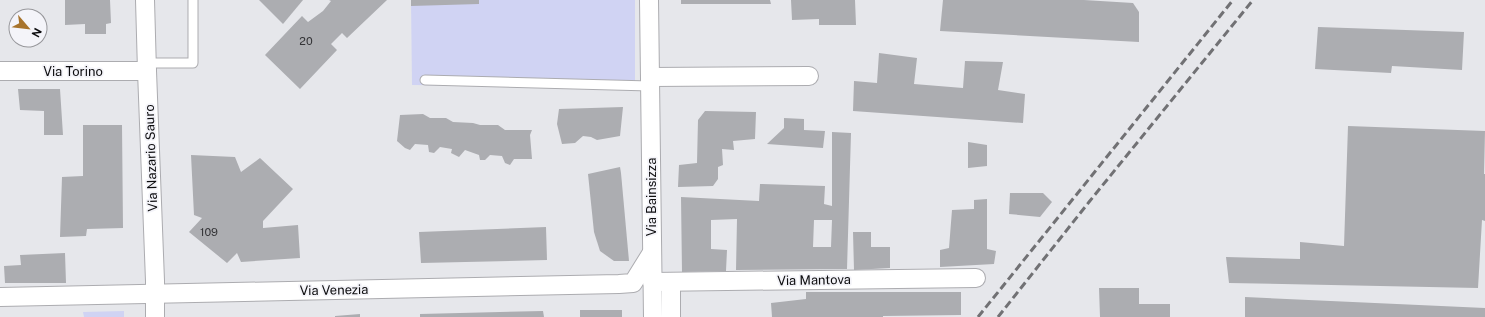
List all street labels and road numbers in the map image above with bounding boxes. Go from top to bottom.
street label: Via Torino [43,64,103,79]
street label: Via Nazario Sauro [142,104,160,212]
street label: Via Bainsizza [644,158,659,236]
street label: Via Mantova [777,272,851,288]
street label: Via Venezia [299,282,369,298]

